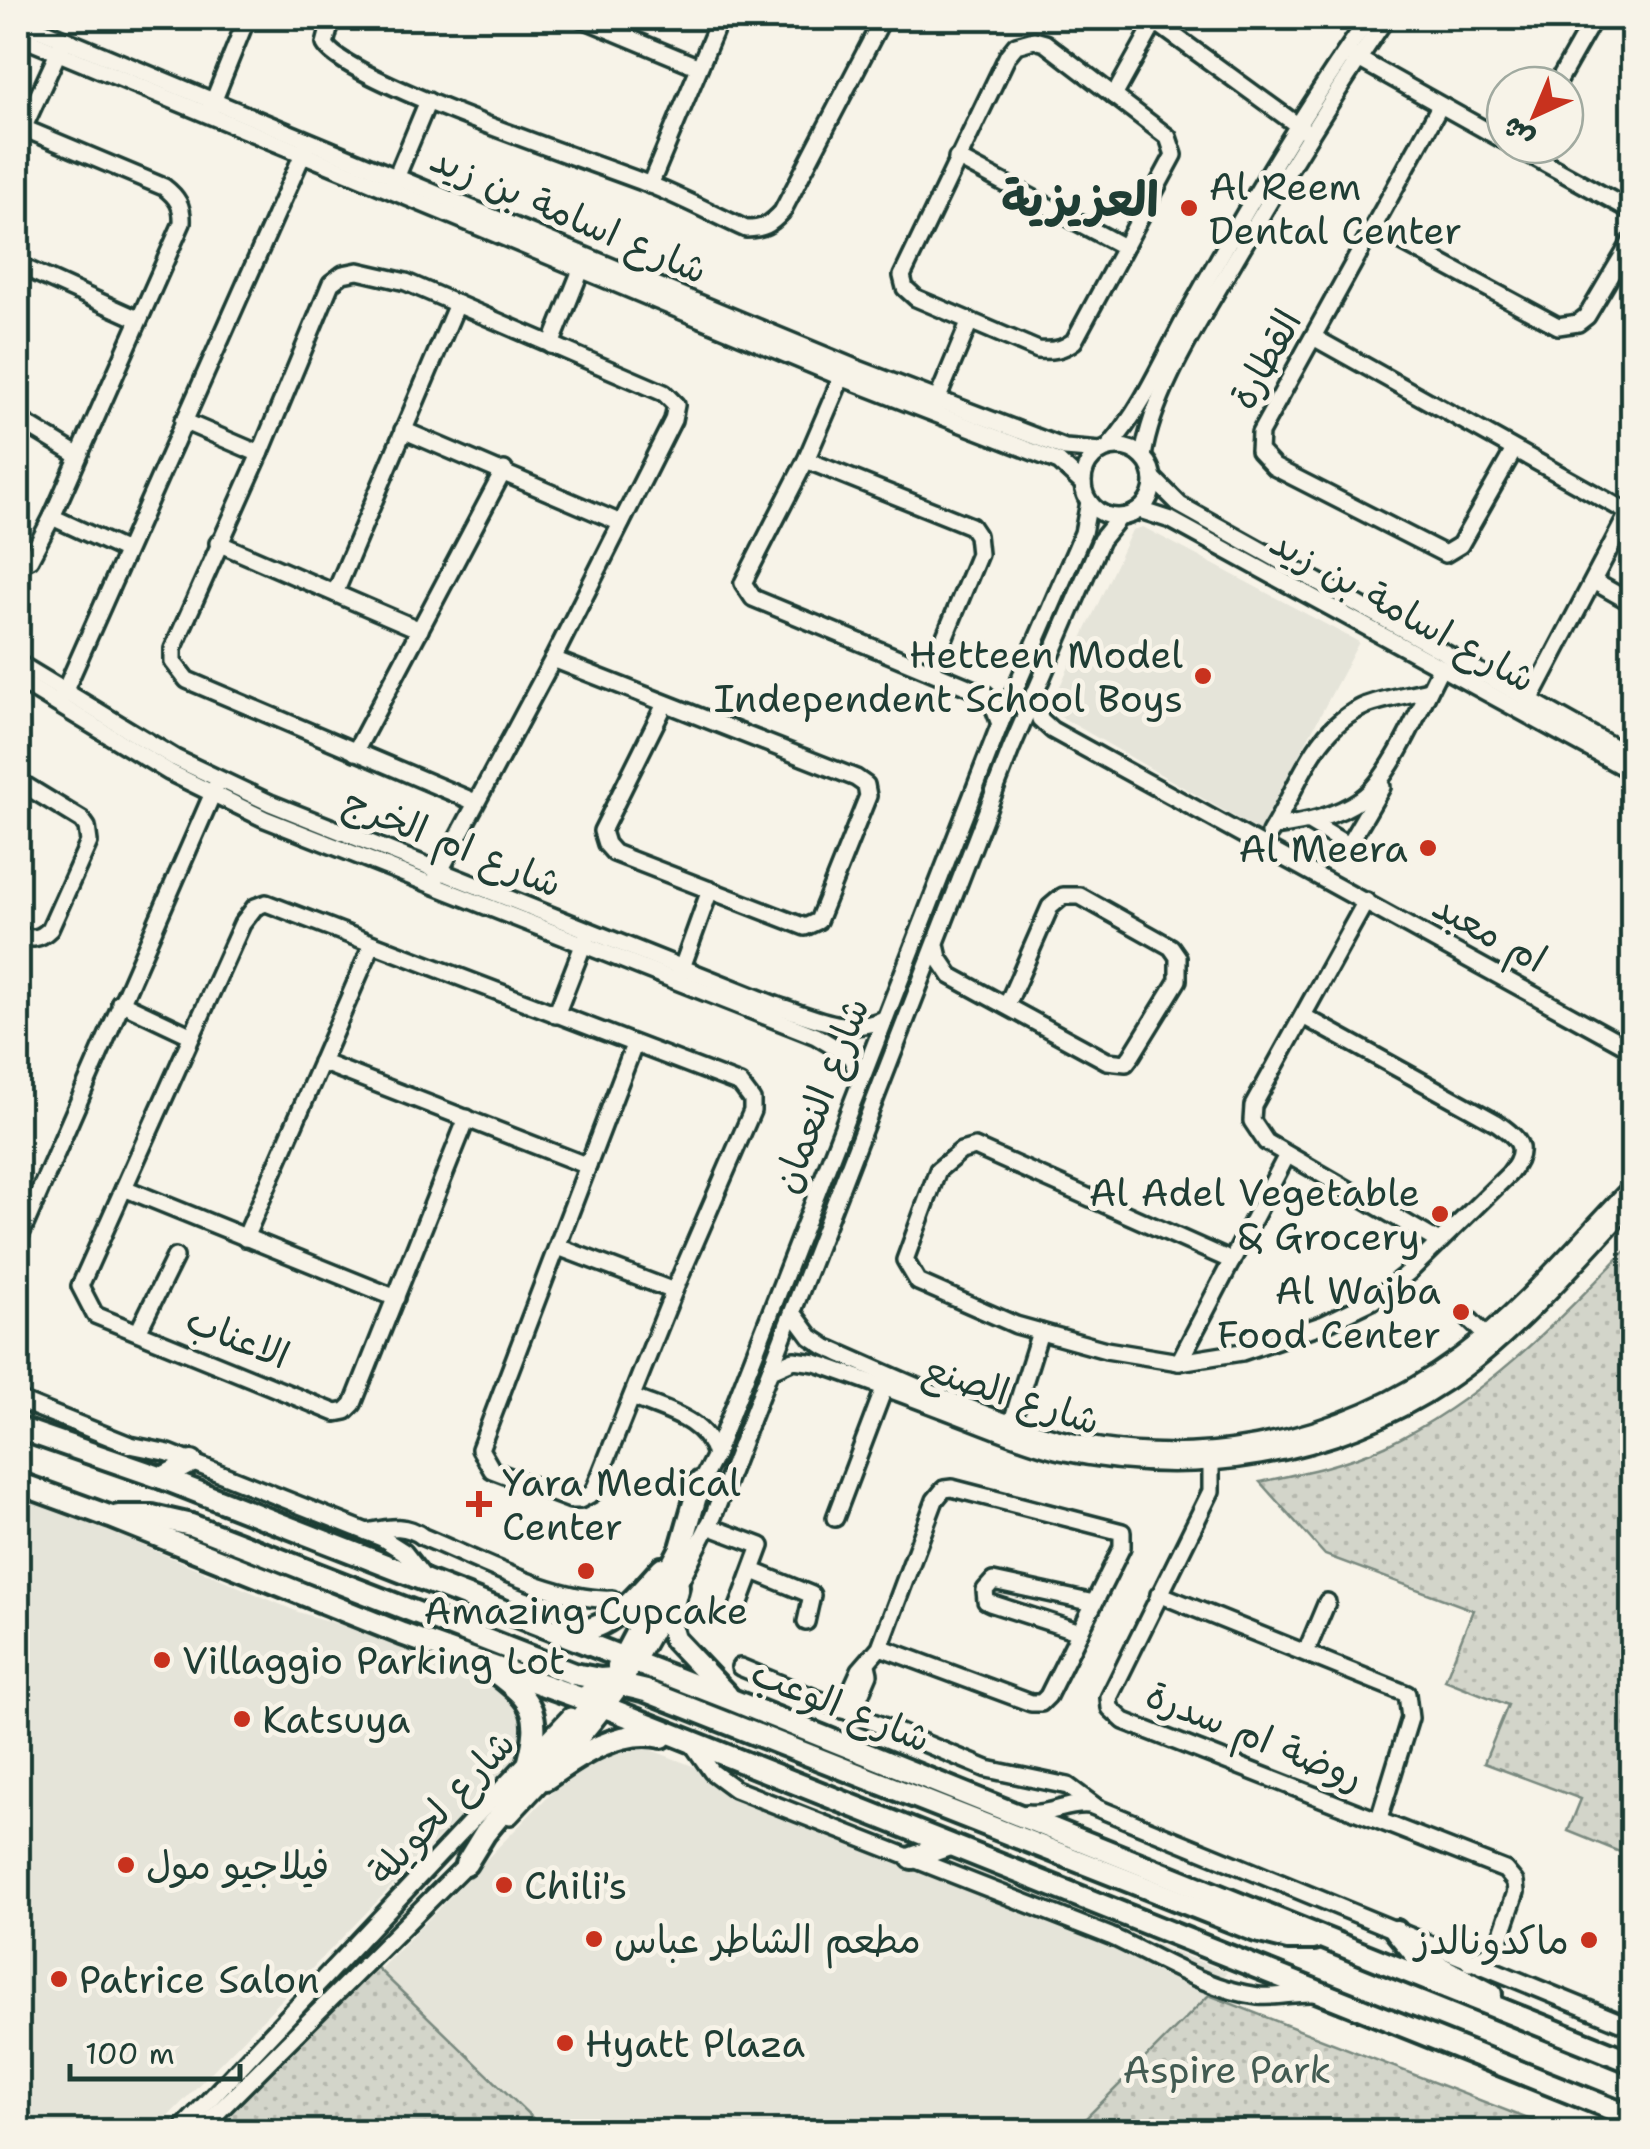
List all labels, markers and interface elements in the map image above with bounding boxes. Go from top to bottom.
north arrow [1485,65,1585,165]
text: ش [1493,109,1542,157]
street label: شارع اسامة بن زيد [422,133,715,297]
place label: Al Reem Dental Center [1209,161,1462,256]
district label: العزيزية [1001,167,1159,231]
marker: Al Reem Dental Center [1178,197,1200,219]
street label: القطارة [1217,300,1313,418]
street label: شارع اسامة بن زيد [1260,516,1545,706]
place label: Hetteen Model Independent School Boys [714,629,1184,724]
marker: Hetteen Model Independent School Boys [1192,665,1214,687]
street label: شارع ام الخرج [335,775,570,913]
place label: Al Meera [1239,823,1408,874]
marker: Al Meera [1417,837,1439,859]
street label: ام معبد [1422,880,1556,988]
street label: شارع النعمان [759,990,883,1201]
place label: Al Adel Vegetable & Grocery [1089,1167,1420,1262]
marker: Al Adel Vegetable & Grocery [1429,1203,1451,1225]
place label: Al Wajba Food Center [1217,1265,1441,1360]
street label: الاعناب [179,1293,297,1381]
marker: Al Wajba Food Center [1450,1301,1472,1323]
street label: شارع الصنع [917,1342,1107,1448]
place label: Yara Medical Center [502,1457,741,1552]
marker: Yara Medical Center [466,1491,492,1517]
marker: Amazing Cupcake [575,1560,597,1582]
place label: Amazing Cupcake [424,1585,748,1636]
place label: Villaggio Parking Lot [182,1635,565,1686]
street label: شارع الوعب [743,1646,938,1766]
marker: Villaggio Parking Lot [151,1649,173,1671]
street label: روضة ام سدرة [1137,1668,1371,1805]
place label: Katsuya [262,1694,411,1745]
marker: Katsuya [231,1708,253,1730]
street label: شارع لحويلة [356,1719,527,1897]
place label: فيلاجيو مول [146,1840,329,1891]
marker: فيلاجيو مول [115,1854,137,1876]
place label: Chili's [524,1860,627,1911]
marker: Chili's [493,1874,515,1896]
place label: مطعم الشاطر عباس [614,1914,921,1969]
place label: ماكدونالدز [1412,1915,1569,1966]
marker: مطعم الشاطر عباس [583,1928,605,1950]
marker: ماكدونالدز [1578,1929,1600,1951]
place label: Patrice Salon [79,1954,319,2005]
marker: Patrice Salon [48,1968,70,1990]
place label: Hyatt Plaza [585,2018,806,2069]
scale bar [70,2019,240,2081]
marker: Hyatt Plaza [554,2032,576,2054]
text: 100 m [85,2033,175,2074]
park label: Aspire Park [1123,2044,1331,2095]

